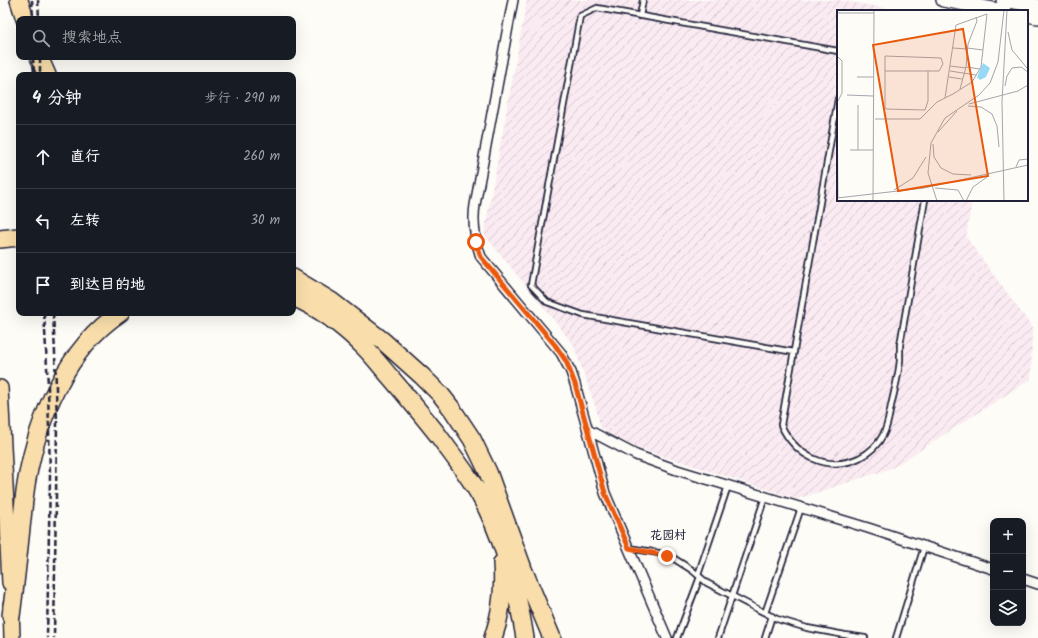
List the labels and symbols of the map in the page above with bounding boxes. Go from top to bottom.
inset map [837,10,1028,201]
route start [467,233,485,251]
district label: 花园村 [650,526,686,545]
route end [658,547,676,565]

